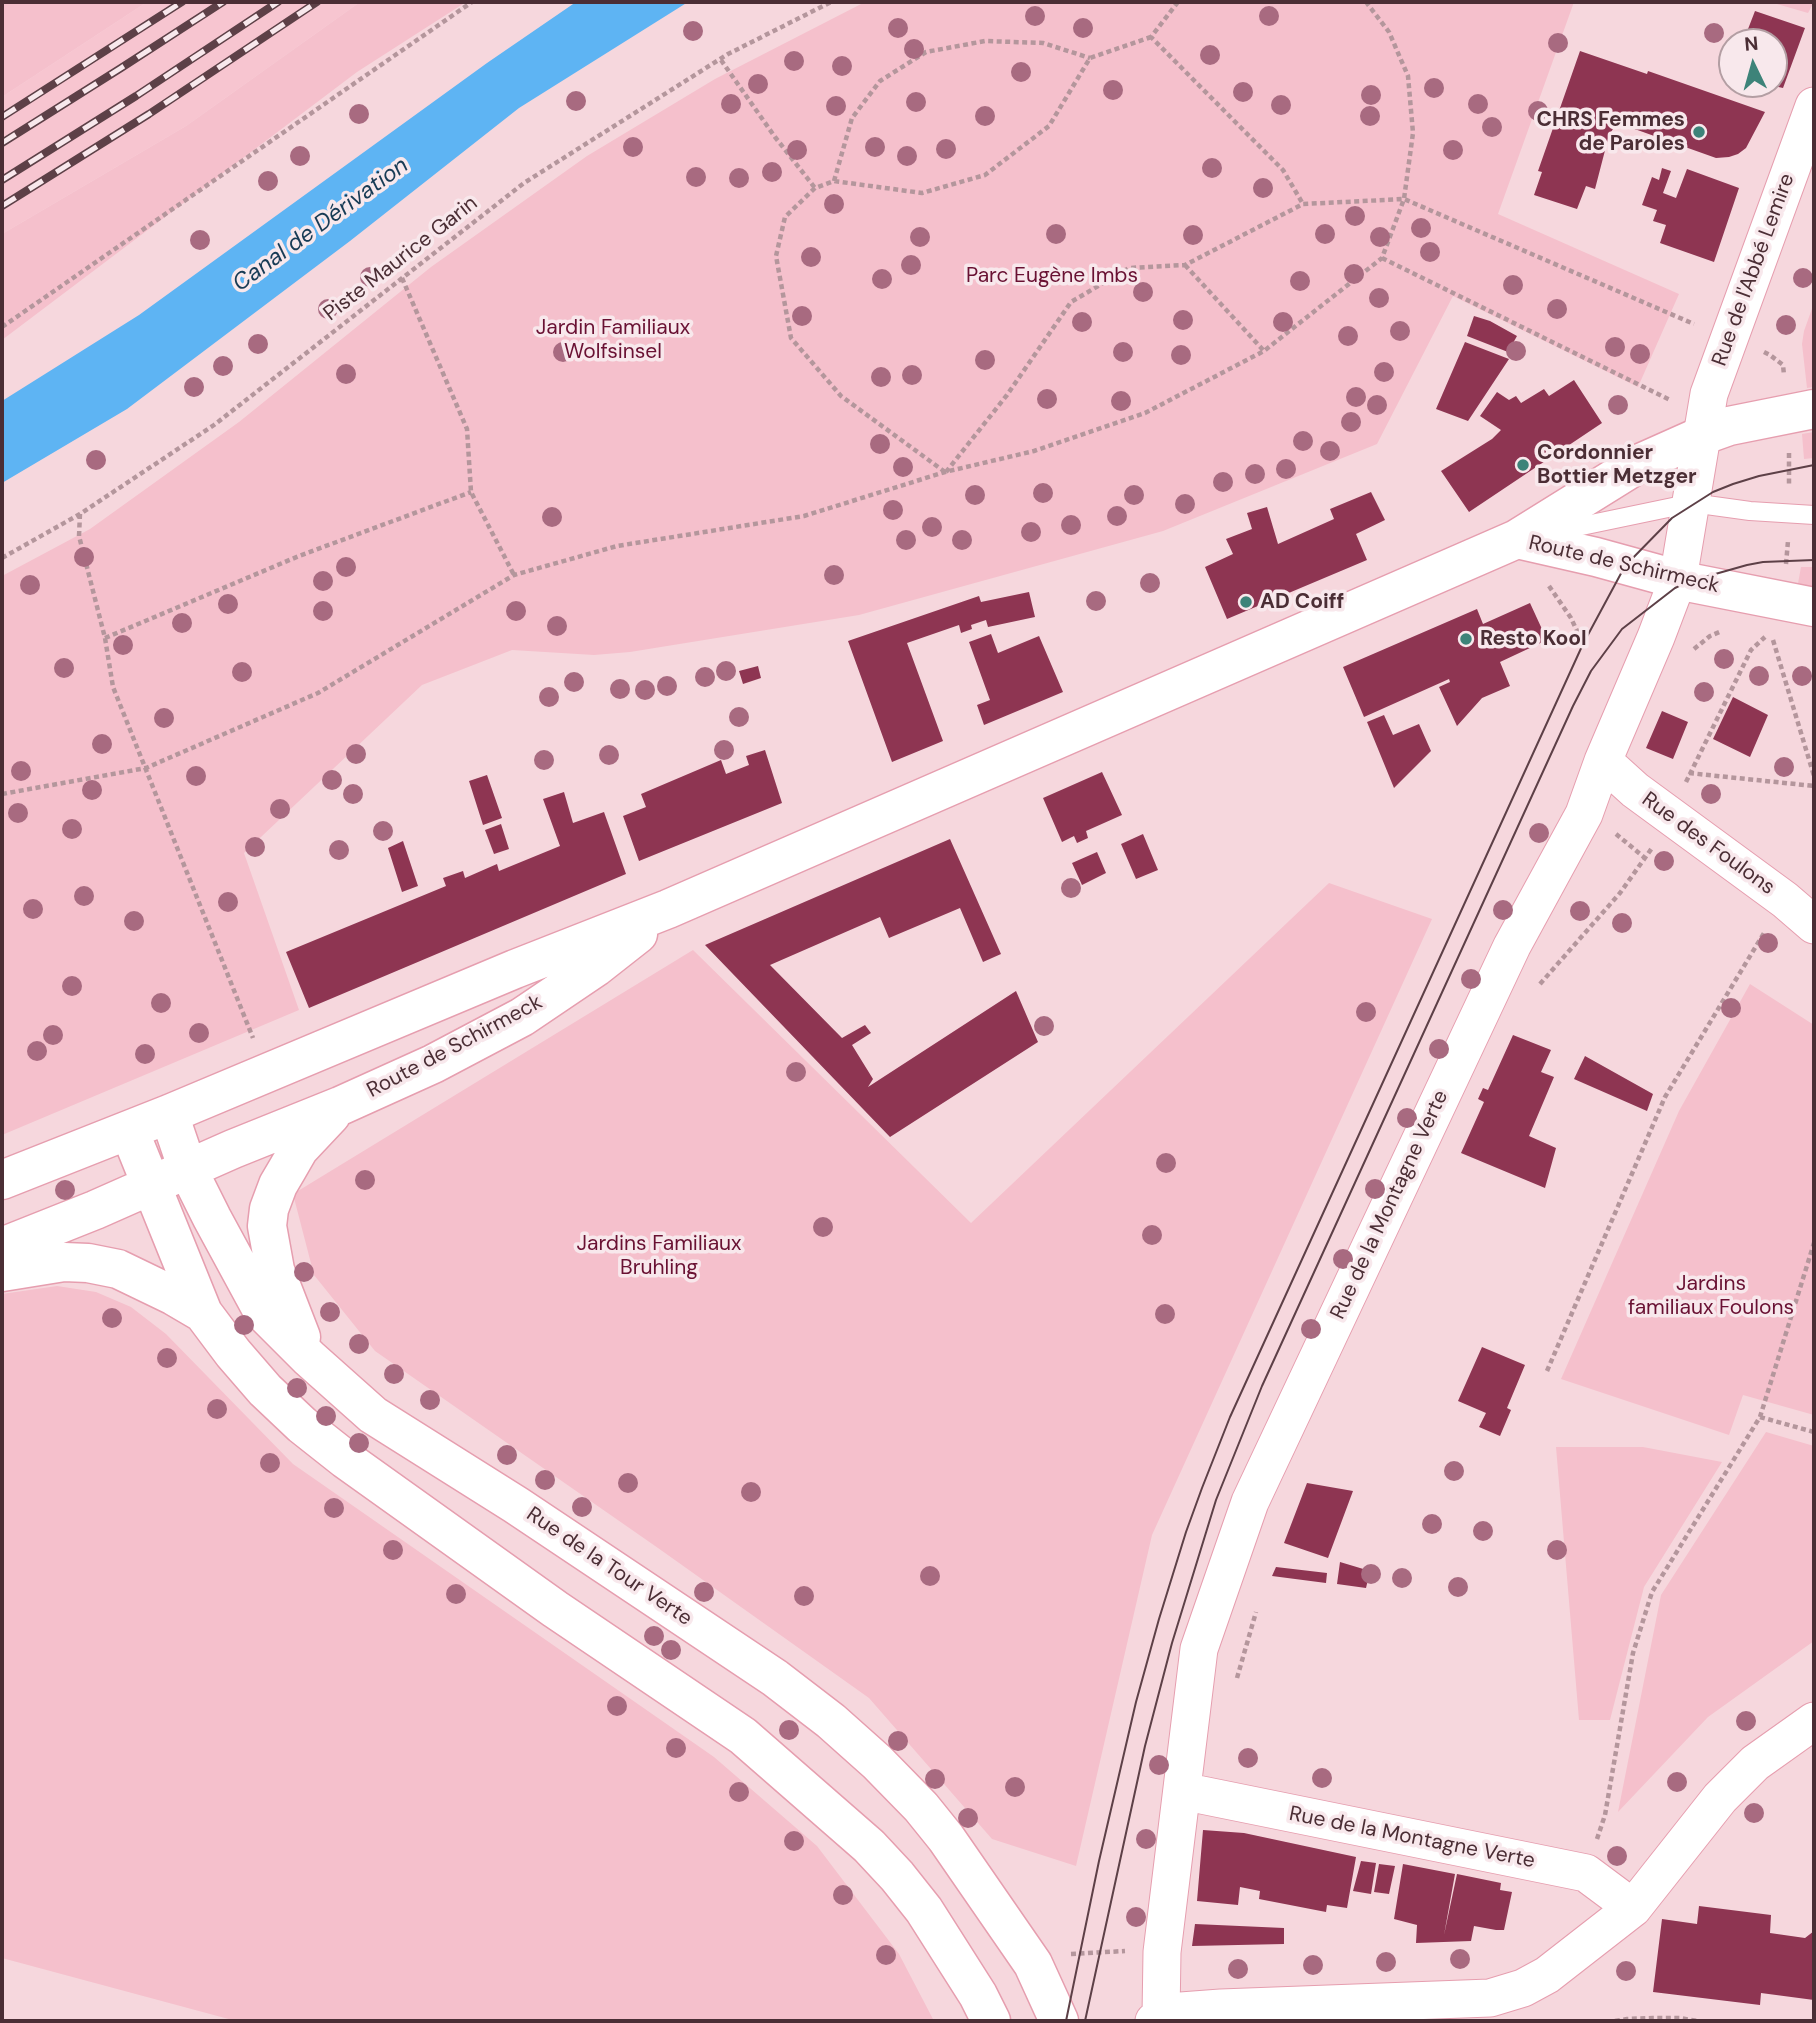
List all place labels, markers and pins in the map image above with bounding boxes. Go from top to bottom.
place label: CHRS Femmes de Paroles [1537,107,1685,157]
marker: CHRS Femmes de Paroles [1691,124,1707,140]
place label: Cordonnier Bottier Metzger [1537,440,1697,490]
marker: Cordonnier Bottier Metzger [1515,457,1531,473]
place label: AD Coiff [1260,589,1344,615]
marker: AD Coiff [1238,594,1254,610]
place label: Resto Kool [1480,626,1587,652]
marker: Resto Kool [1458,631,1474,647]

